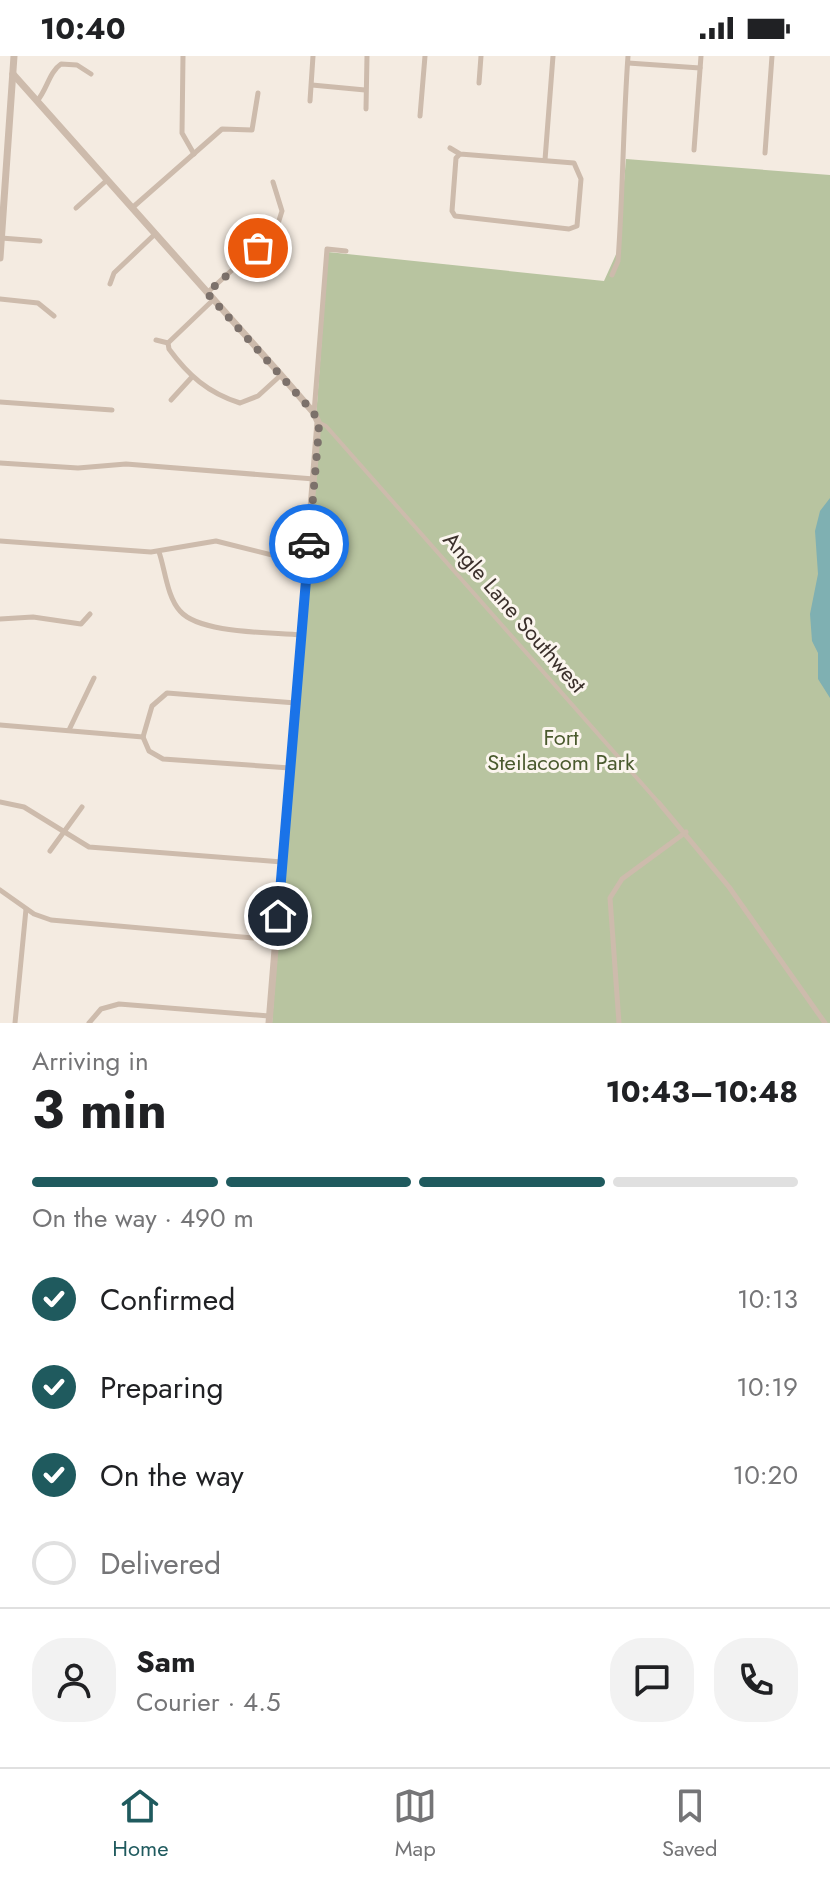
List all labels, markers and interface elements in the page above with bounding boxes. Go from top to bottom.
text: 10:40 [40,7,126,50]
pin [224,214,292,282]
icon: bag [236,226,280,270]
courier [269,504,349,584]
icon: car [287,522,331,566]
street label: Angle Lane Southwest [436,525,594,700]
park label: Fort Steilacoom Park [487,721,635,778]
pin [244,882,312,950]
icon: home [256,894,300,938]
text: Arriving in [32,1042,149,1080]
text: 10:43–10:48 [606,1070,798,1113]
text: 3 min [32,1072,167,1148]
text: On the way · 490 m [32,1199,254,1237]
icon: check [32,1277,76,1321]
text: Confirmed [100,1278,235,1321]
text: 10:13 [737,1280,798,1318]
icon: check [32,1365,76,1409]
text: Preparing [100,1366,224,1409]
text: 10:19 [736,1368,798,1406]
icon: check [32,1453,76,1497]
text: On the way [100,1454,244,1497]
text: 10:20 [733,1456,798,1494]
text: Delivered [100,1542,221,1585]
button: person [32,1638,116,1722]
button: chat [610,1638,694,1722]
button: phone [714,1638,798,1722]
text: Sam [136,1640,196,1683]
text: Courier · 4.5 [136,1683,281,1721]
tab: Home [112,1784,169,1864]
tab: Map [393,1784,437,1864]
tab: Saved [662,1784,718,1864]

